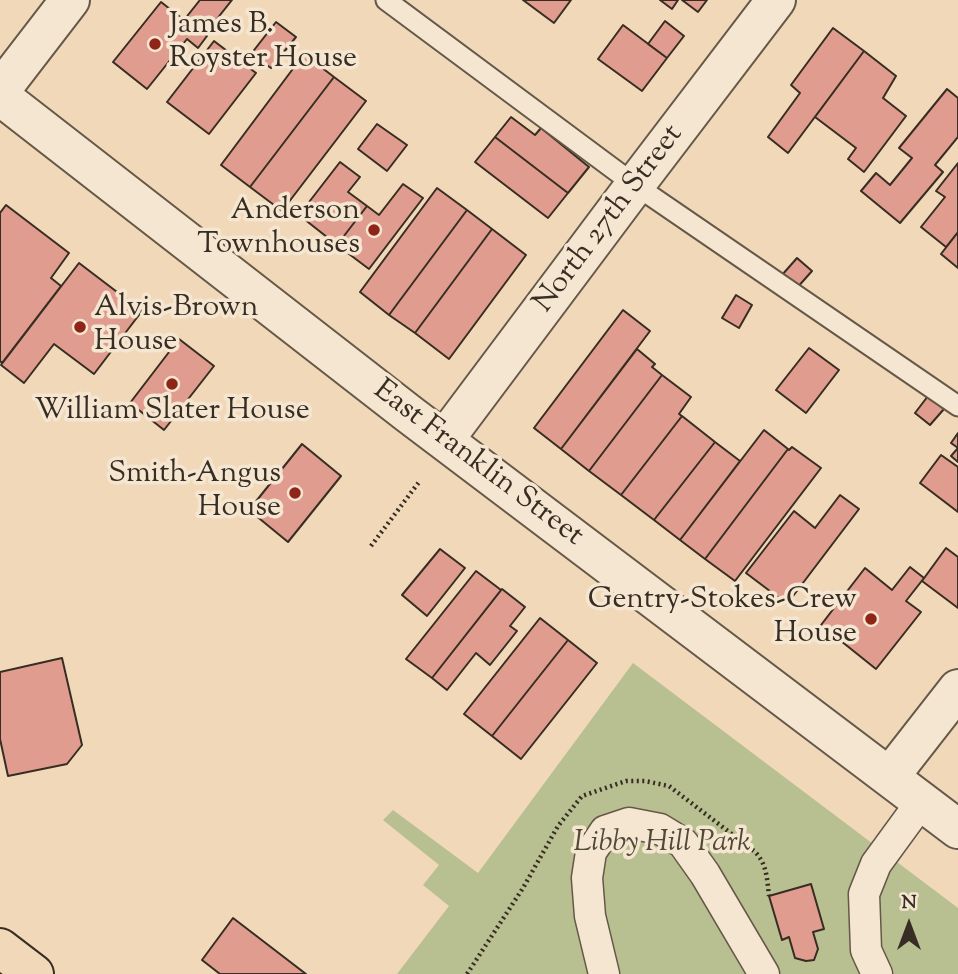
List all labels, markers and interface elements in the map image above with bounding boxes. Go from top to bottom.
place label: James B. Royster House [169,9,357,79]
marker: James B. Royster House [147,36,163,52]
street label: North 27th Street [528,119,692,321]
place label: Anderson Townhouses [197,195,360,265]
marker: Anderson Townhouses [366,222,382,238]
place label: Alvis-Brown House [94,292,258,362]
marker: Alvis-Brown House [72,319,88,335]
street label: East Franklin Street [365,374,589,556]
marker: William Slater House [164,376,180,392]
place label: William Slater House [34,395,310,431]
place label: Smith-Angus House [108,458,281,528]
marker: Smith-Angus House [287,485,303,501]
place label: Gentry-Stokes-Crew House [588,584,857,654]
marker: Gentry-Stokes-Crew House [863,611,879,627]
park label: Libby Hill Park [573,827,751,863]
north arrow [874,890,944,960]
text: N [901,890,917,917]

